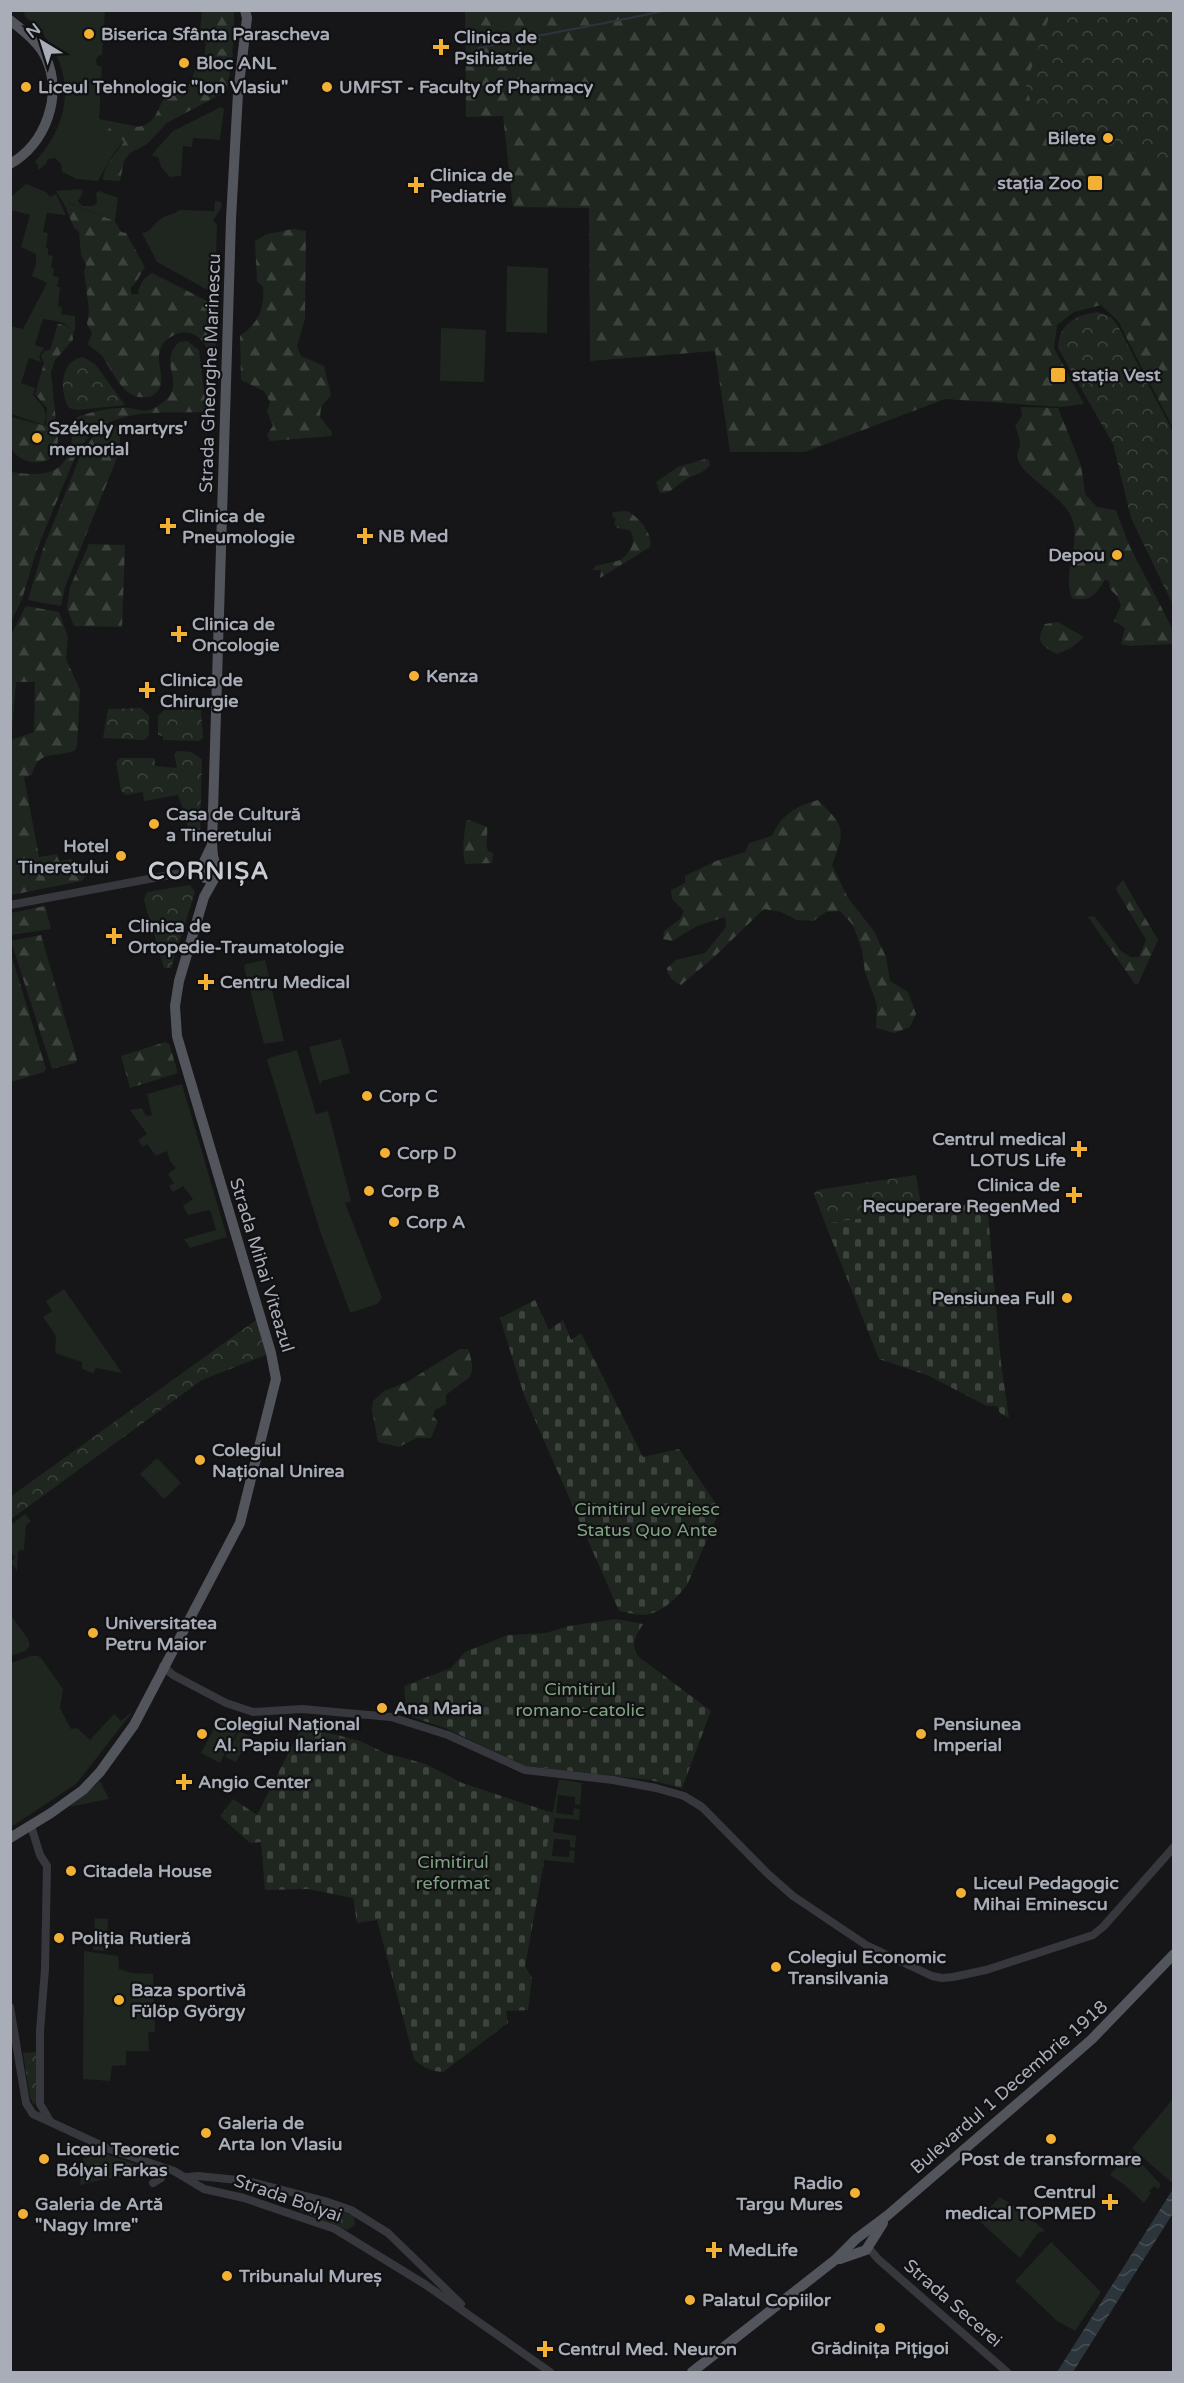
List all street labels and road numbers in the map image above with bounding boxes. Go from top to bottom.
street label: Strada Gheorghe Marinescu [195,253,225,493]
street label: Strada Mihai Viteazul [225,1175,299,1355]
street label: Bulevardul 1 Decembrie 1918 [906,1995,1112,2179]
street label: Strada Bolyai [231,2169,345,2227]
street label: Strada Secerei [899,2254,1007,2352]

